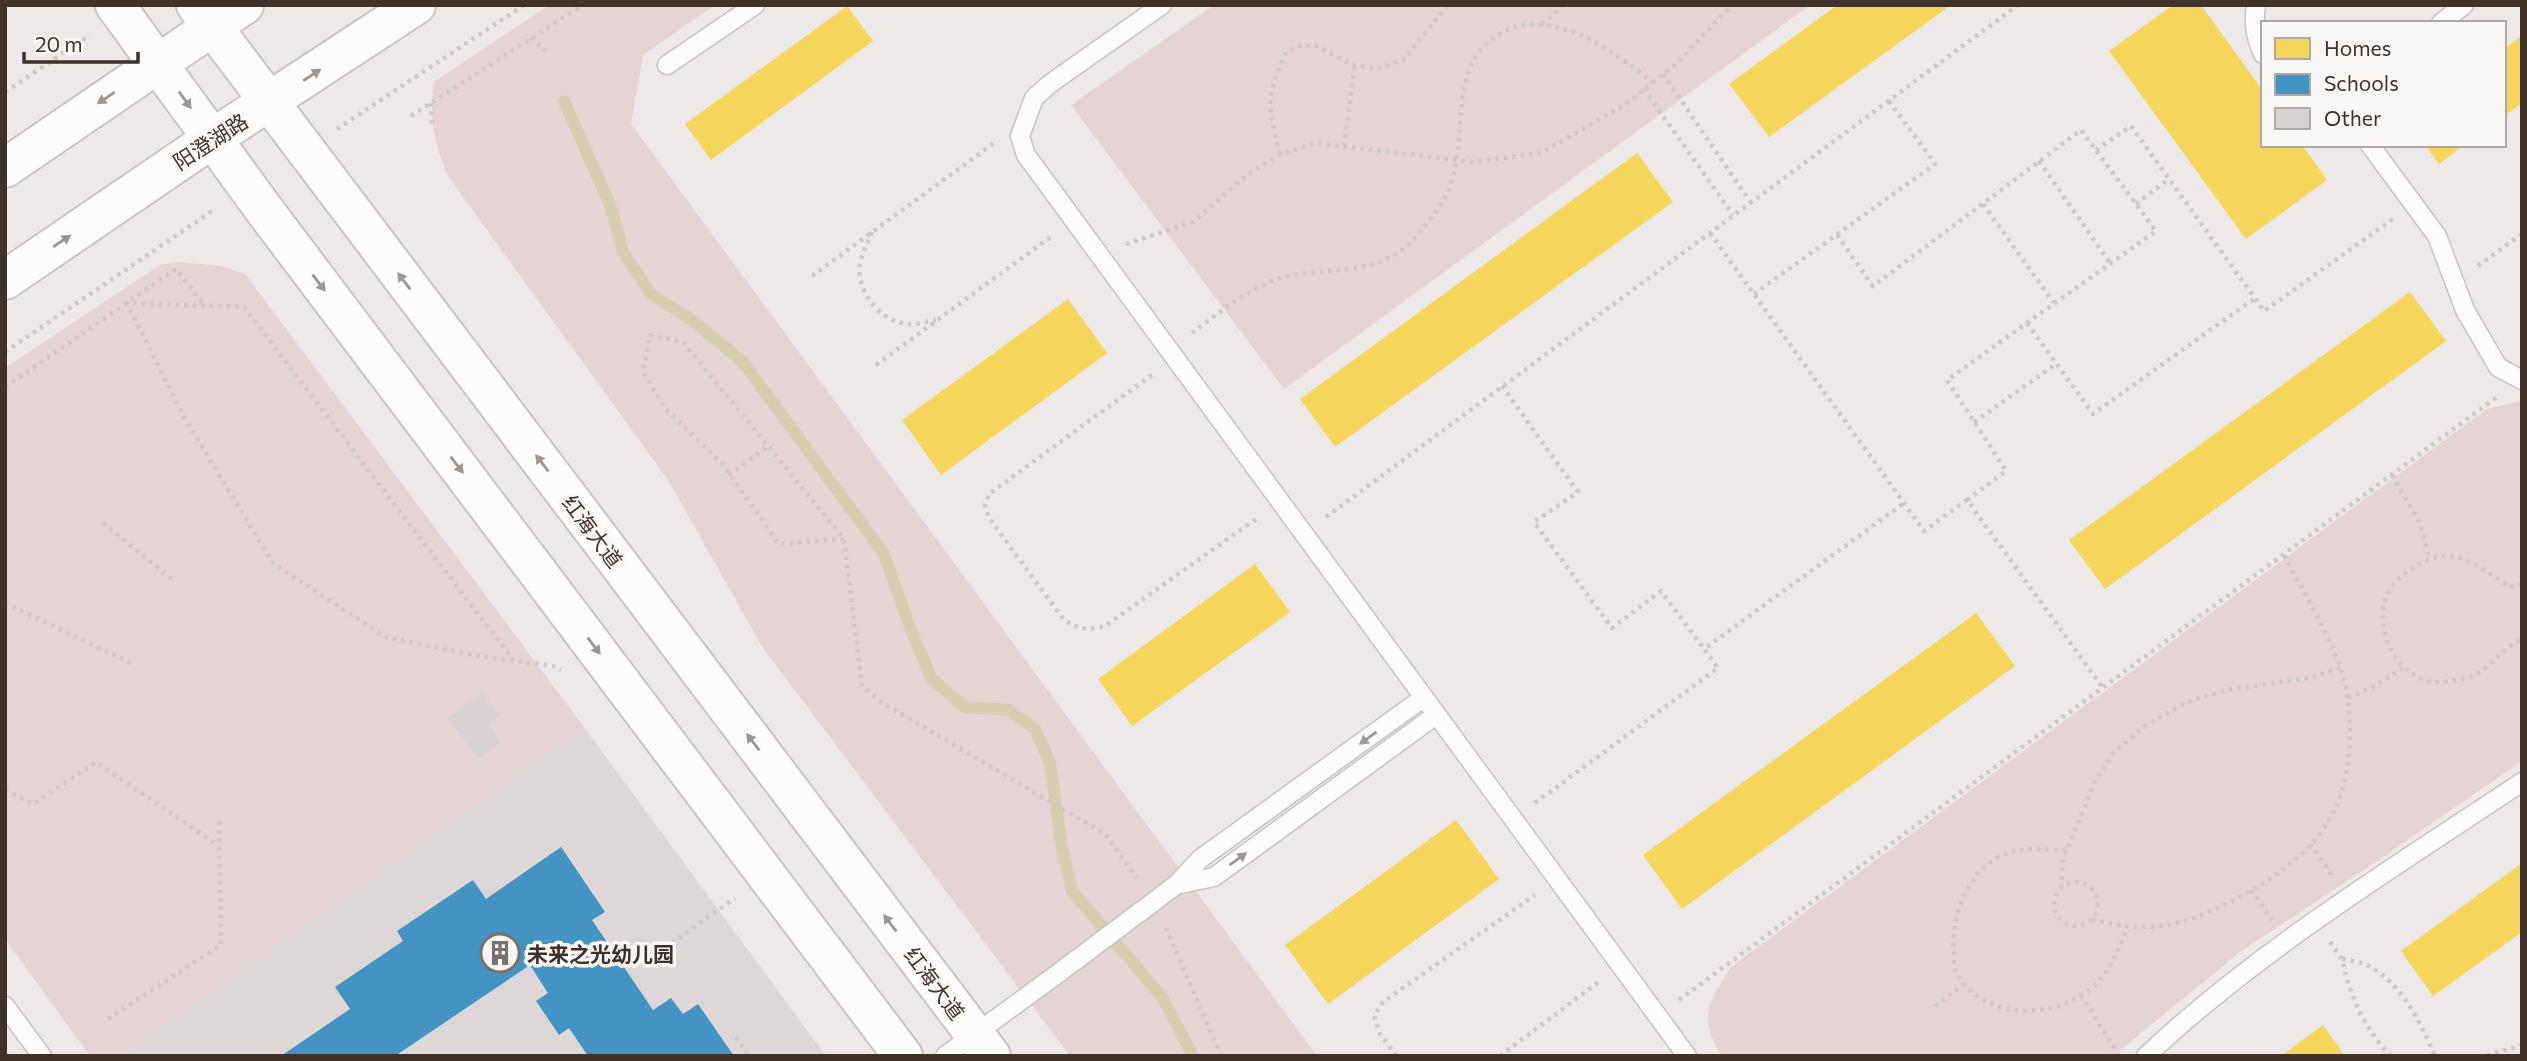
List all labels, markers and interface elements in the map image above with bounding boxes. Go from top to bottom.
scale bar [24,21,138,65]
legend [2261,21,2506,147]
text: 20 m [35,31,83,56]
text: Homes [2324,35,2391,60]
one-way arrow [302,68,322,81]
text: Schools [2324,70,2399,95]
one-way arrow [96,91,116,104]
one-way arrow [178,91,192,109]
text: Other [2324,105,2381,130]
street label: 阳澄湖路 [168,108,252,174]
one-way arrow [52,235,71,248]
one-way arrow [397,273,412,291]
one-way arrow [312,274,326,292]
one-way arrow [535,454,549,472]
one-way arrow [449,455,464,473]
street label: 红海大道 [558,490,628,572]
one-way arrow [586,637,600,655]
one-way arrow [1359,731,1377,745]
one-way arrow [746,733,760,751]
one-way arrow [1229,853,1247,867]
one-way arrow [884,914,898,932]
building icon: 未来之光幼儿园 [479,932,521,974]
place label: 未来之光幼儿园 [527,941,674,966]
street label: 红海大道 [900,942,970,1024]

